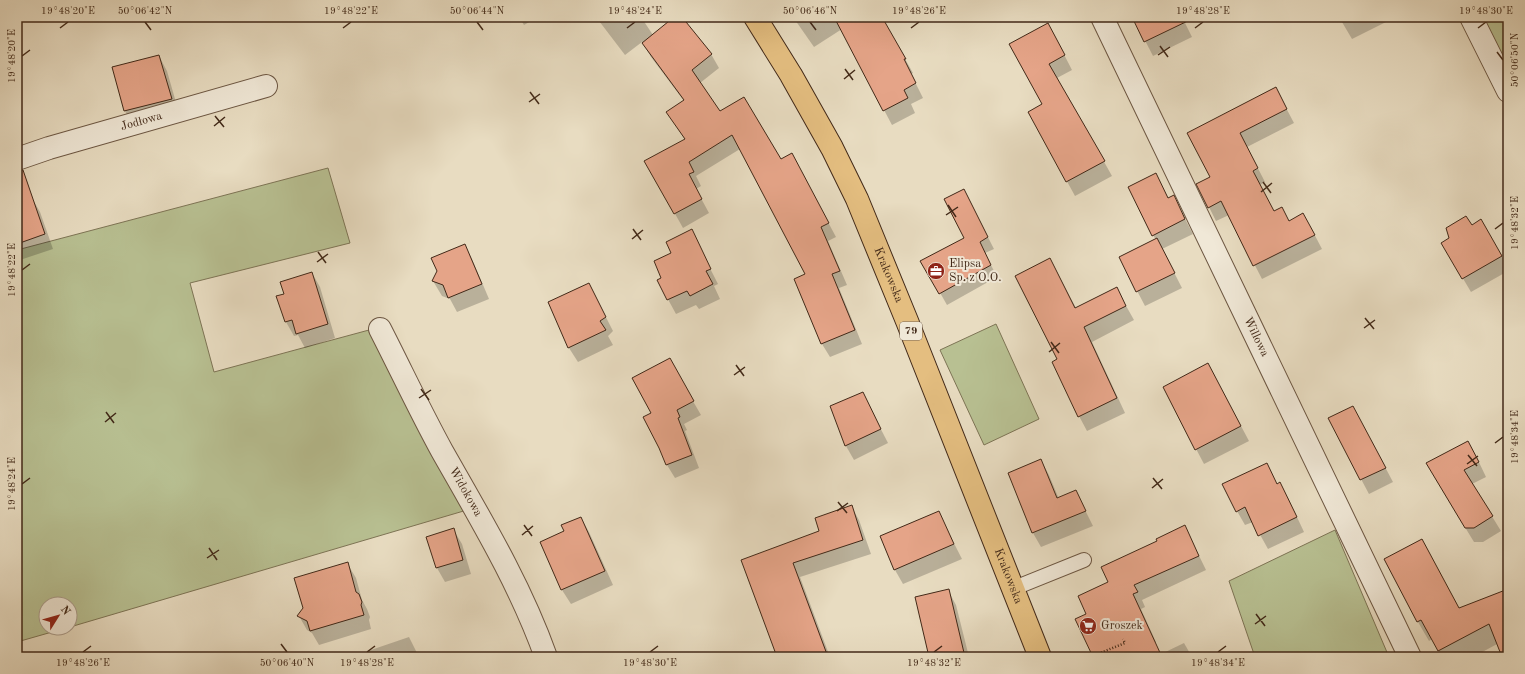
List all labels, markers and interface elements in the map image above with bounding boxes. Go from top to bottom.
text: 19°48'20"E [41,6,95,16]
text: 50°06'42"N [118,6,173,16]
text: 19°48'22"E [324,6,378,16]
text: 50°06'44"N [450,6,505,16]
text: 19°48'24"E [608,6,662,16]
text: 50°06'46"N [783,6,838,16]
text: 19°48'26"E [892,6,946,16]
text: 19°48'28"E [1176,6,1230,16]
text: 19°48'30"E [1459,6,1513,16]
text: 19°48'20"E [7,29,17,83]
text: 50°06'50"N [1510,32,1520,87]
street label: Jodłowa [119,110,164,133]
text: 19°48'32"E [1510,196,1520,250]
text: 19°48'22"E [7,243,17,297]
street label: Krakowska [872,246,905,305]
place label: Elipsa Sp. z O.O. [949,258,1002,284]
office icon: Elipsa Sp. z O.O. [926,261,946,281]
street label: Willowa [1241,315,1271,359]
road number: 79 [900,322,922,340]
text: 19°48'34"E [1510,410,1520,464]
text: 19°48'24"E [7,457,17,511]
street label: Widokowa [447,465,484,519]
street label: Krakowska [992,547,1024,606]
north arrow [38,596,78,636]
text: N [58,604,72,618]
supermarket icon: Groszek [1078,616,1098,636]
place label: Groszek [1101,620,1143,632]
text: 19°48'26"E [56,658,110,668]
text: 50°06'40"N [260,658,315,668]
text: 19°48'28"E [340,658,394,668]
text: 19°48'30"E [623,658,677,668]
text: 19°48'32"E [907,658,961,668]
text: 19°48'34"E [1191,658,1245,668]

